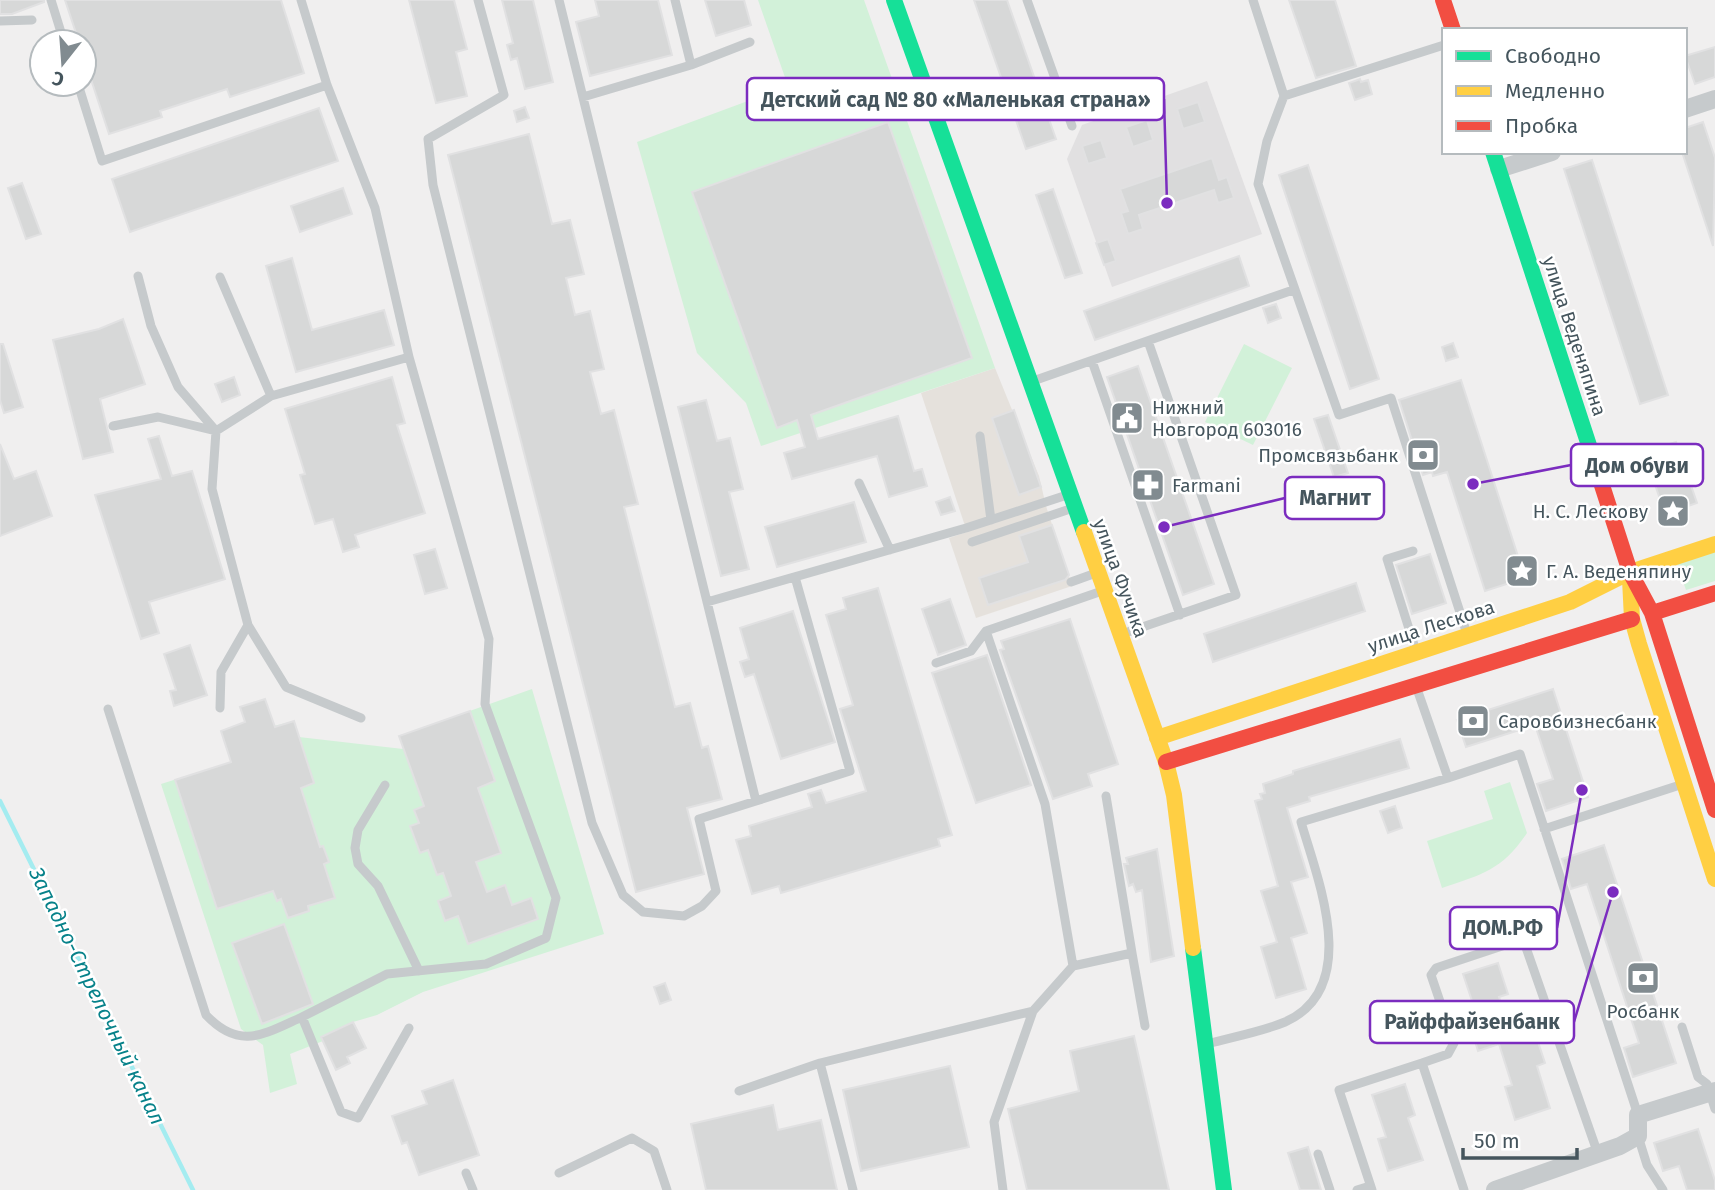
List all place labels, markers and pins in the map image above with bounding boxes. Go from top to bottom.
callout: Детский сад № 80 «Маленькая страна» [747,78,1164,120]
place label: Нижний Новгород 603016 [1152,396,1302,441]
public building icon: Нижний Новгород 603016 [1108,399,1146,437]
bank icon: Промсвязьбанк [1404,436,1442,474]
place label: Промсвязьбанк [1258,444,1398,467]
callout: Дом обуви [1571,444,1703,486]
pharmacy icon: Farmani [1129,466,1167,504]
place label: Farmani [1172,474,1241,497]
callout: Магнит [1285,477,1384,519]
place icon: Н. С. Лескову [1654,492,1692,530]
place label: Н. С. Лескову [1533,500,1649,523]
place icon: Г. А. Веденяпину [1503,552,1541,590]
place label: Г. А. Веденяпину [1546,560,1692,583]
bank icon: Саровбизнесбанк [1454,702,1492,740]
place label: Саровбизнесбанк [1498,710,1657,733]
callout: ДОМ.РФ [1450,907,1557,949]
bank icon: Росбанк [1624,959,1662,997]
place label: Росбанк [1607,1000,1680,1023]
callout: Райффайзенбанк [1370,1001,1574,1043]

